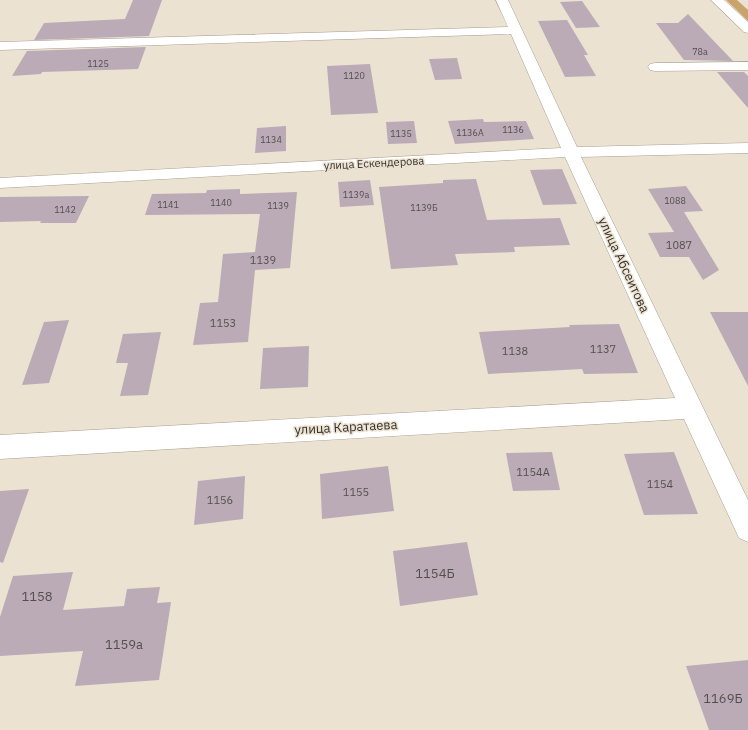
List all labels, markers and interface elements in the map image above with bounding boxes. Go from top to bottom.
house number: 78а [692,46,708,57]
house number: 1125 [87,58,109,69]
house number: 1120 [343,70,365,81]
house number: 1136 [502,124,524,135]
house number: 1136А [456,127,484,138]
house number: 1135 [390,128,412,139]
house number: 1134 [260,134,282,145]
street label: улица Ескендерова [324,153,425,173]
house number: 1139а [343,189,369,200]
house number: 1088 [664,195,686,206]
house number: 1140 [210,197,232,208]
house number: 1141 [157,199,179,210]
house number: 1139 [267,200,289,211]
house number: 1139Б [410,202,438,213]
house number: 1142 [54,204,76,215]
street label: улица Абсеитова [594,215,654,315]
house number: 1087 [666,238,692,252]
house number: 1139 [250,253,276,267]
house number: 1153 [210,316,236,330]
house number: 1137 [590,342,616,356]
house number: 1138 [502,344,528,358]
street label: улица Каратаева [294,416,398,438]
house number: 1154А [516,465,550,479]
house number: 1154 [647,477,674,491]
house number: 1155 [343,485,369,499]
house number: 1156 [207,493,233,507]
house number: 1154Б [415,565,455,582]
house number: 1158 [21,588,53,605]
house number: 1159а [105,636,143,653]
house number: 1169Б [703,690,743,707]

